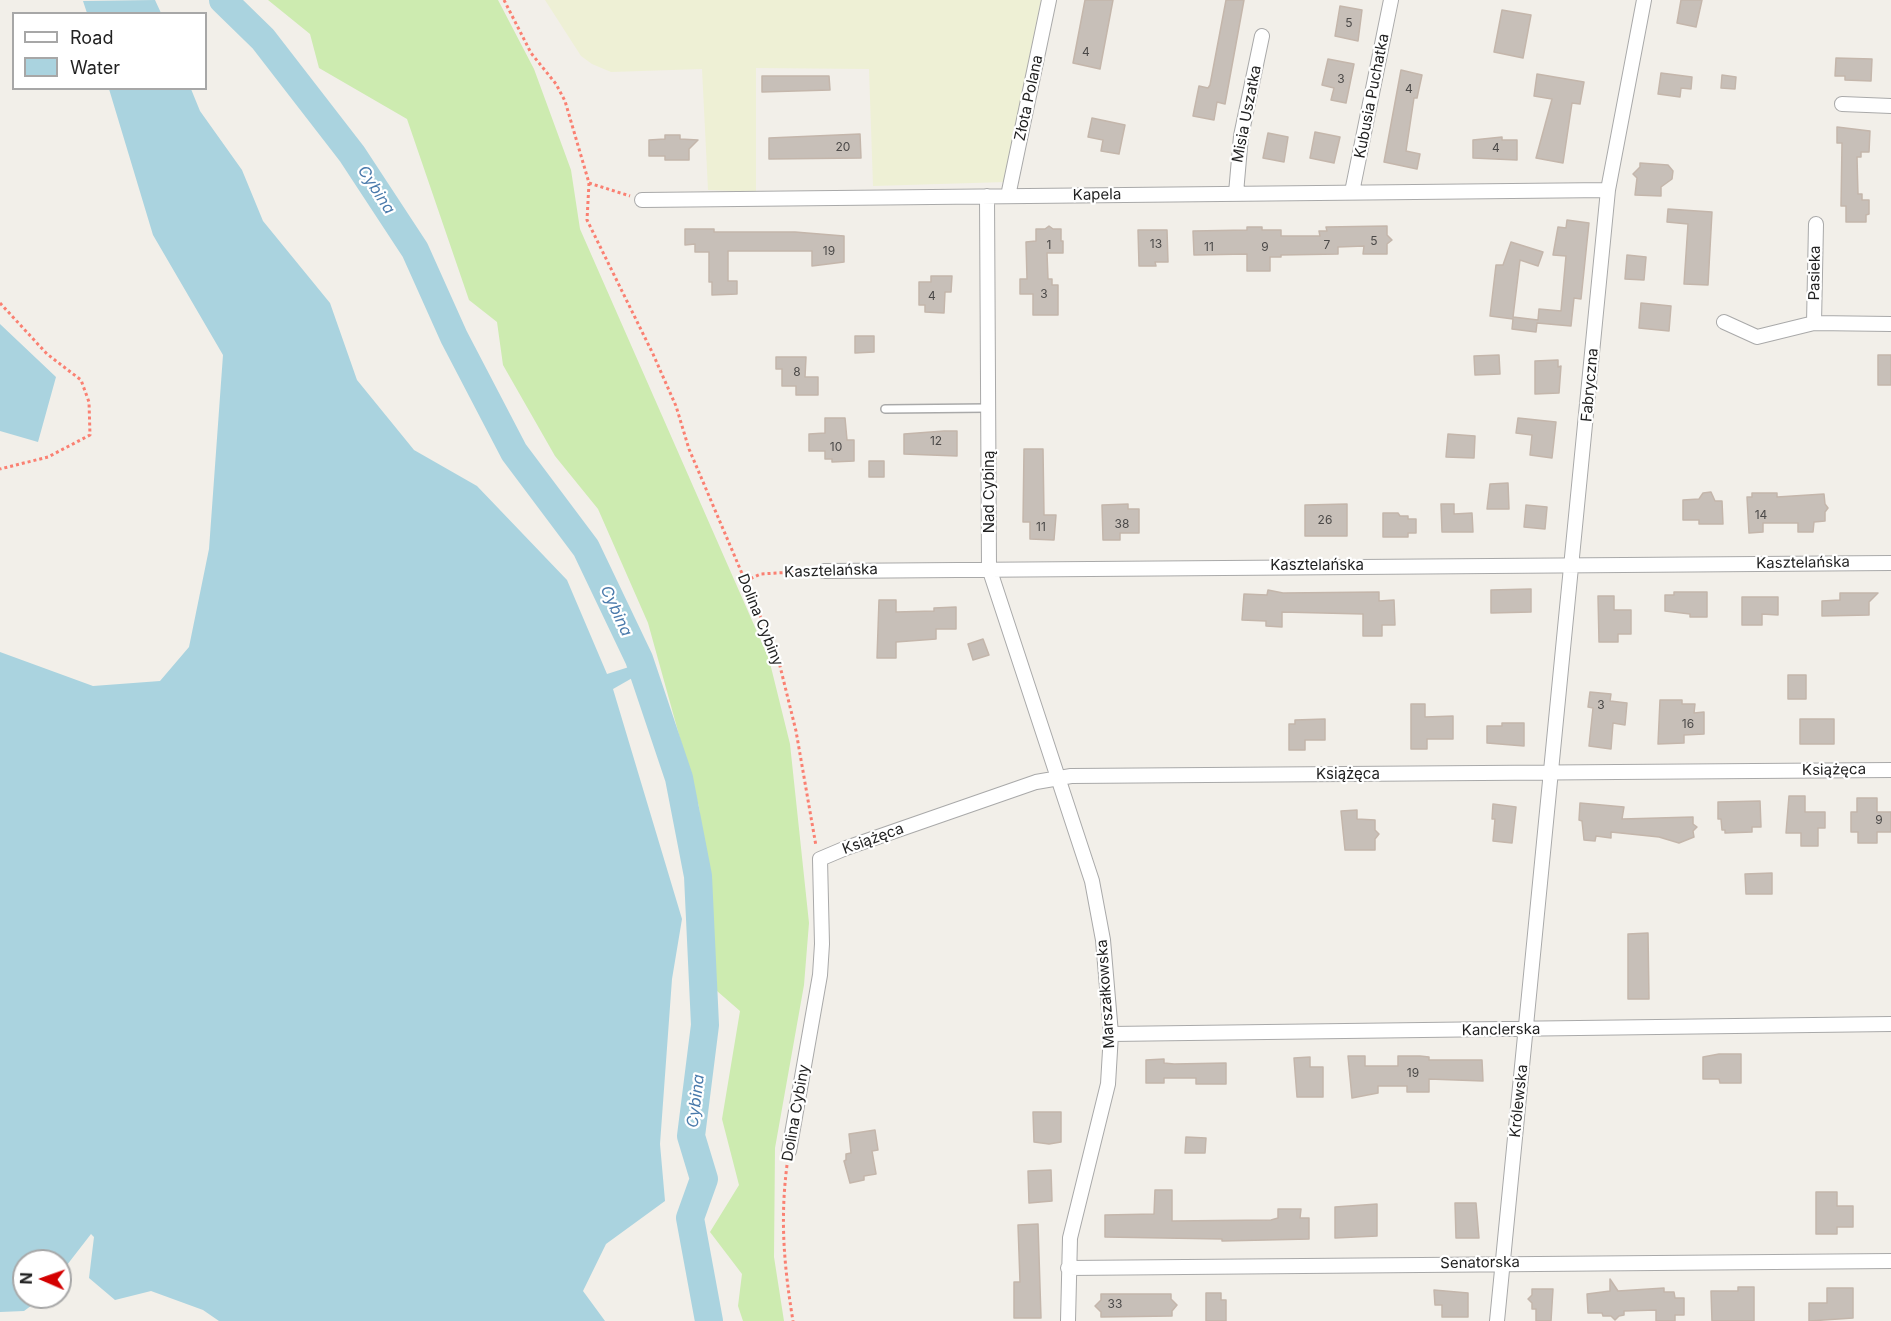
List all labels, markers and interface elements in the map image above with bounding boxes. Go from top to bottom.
legend [12,12,207,90]
house number: 5 [1345,16,1353,30]
text: Road [70,27,113,48]
street label: Kubusia Puchatka [1351,32,1393,160]
house number: 4 [1082,45,1090,59]
street label: Złota Polana [1011,53,1047,143]
text: Water [70,57,120,78]
street label: Misia Uszatka [1229,64,1265,164]
house number: 3 [1337,72,1345,86]
house number: 4 [1405,82,1413,96]
house number: 20 [836,140,850,154]
house number: 4 [1492,141,1500,155]
water label: Cybina [353,162,399,218]
street label: Kapela [1073,186,1121,204]
house number: 5 [1370,234,1378,248]
house number: 13 [1150,237,1162,251]
house number: 1 [1047,238,1051,252]
house number: 7 [1324,238,1330,252]
house number: 11 [1204,240,1214,254]
house number: 9 [1261,240,1269,254]
house number: 19 [823,244,835,258]
street label: Pasieka [1806,245,1824,301]
house number: 3 [1040,287,1048,301]
house number: 4 [928,289,936,303]
street label: Fabryczna [1578,347,1602,423]
house number: 8 [793,365,801,379]
house number: 12 [930,434,942,448]
house number: 10 [830,440,842,454]
street label: Nad Cybiną [980,451,998,533]
house number: 14 [1755,508,1767,522]
house number: 26 [1318,513,1332,527]
house number: 38 [1115,517,1129,531]
house number: 11 [1036,520,1046,534]
street label: Kasztelańska [1756,553,1850,573]
street label: Kasztelańska [1270,556,1364,574]
street label: Kasztelańska [784,560,878,582]
street label: Dolina Cybiny [733,571,787,669]
water label: Cybina [596,583,636,639]
house number: 3 [1597,698,1605,712]
house number: 16 [1682,717,1694,731]
street label: Książęca [1802,760,1866,780]
street label: Książęca [1316,765,1380,783]
house number: 9 [1875,813,1883,827]
street label: Książęca [840,820,906,858]
street label: Marszałkowska [1093,939,1119,1049]
street label: Kanclerska [1462,1020,1540,1040]
street label: Dolina Cybiny [779,1063,813,1163]
street label: Królewska [1506,1064,1532,1138]
house number: 19 [1407,1066,1419,1080]
water label: Cybina [683,1073,709,1129]
north arrow [12,1249,72,1309]
street label: Senatorska [1440,1253,1520,1273]
text: N [16,1272,36,1285]
house number: 33 [1108,1297,1122,1311]

